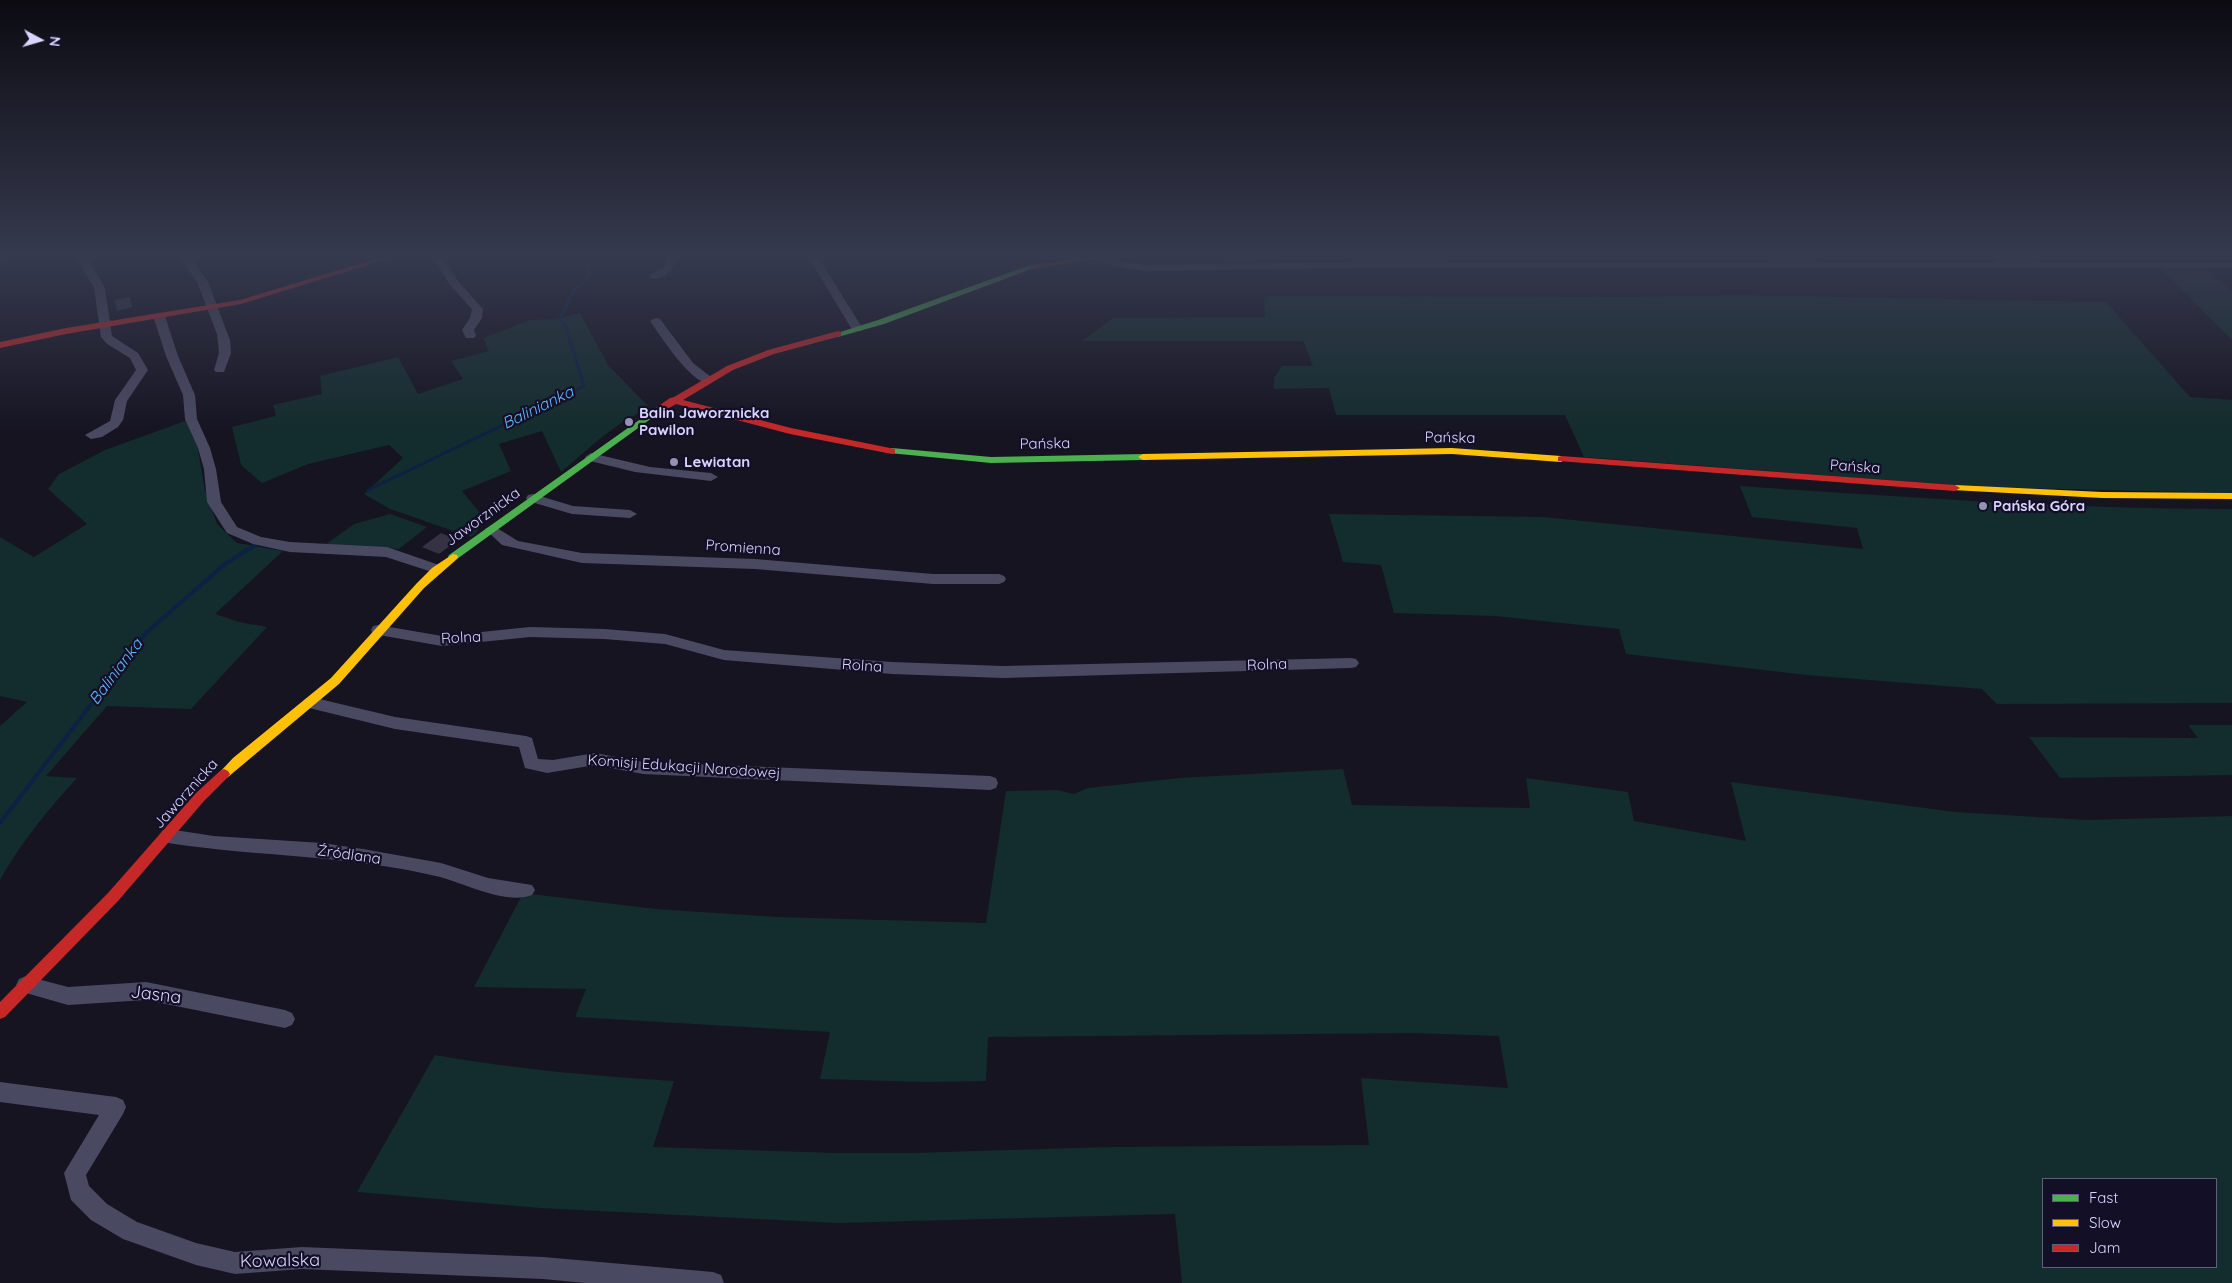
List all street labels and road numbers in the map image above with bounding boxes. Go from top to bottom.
street label: Pańska [1424,429,1476,447]
street label: Pańska [1019,435,1071,453]
street label: Pańska [1829,456,1881,478]
street label: Jaworznicka [442,484,524,550]
street label: Promienna [705,536,781,560]
street label: Rolna [440,628,482,648]
street label: Rolna [1247,655,1287,675]
street label: Rolna [841,656,883,676]
street label: Komisji Edukacji Narodowej [587,751,781,783]
street label: Jaworznicka [150,755,222,833]
street label: Źródlana [316,842,382,868]
street label: Jasna [129,981,183,1009]
street label: Kowalska [240,1250,320,1272]

